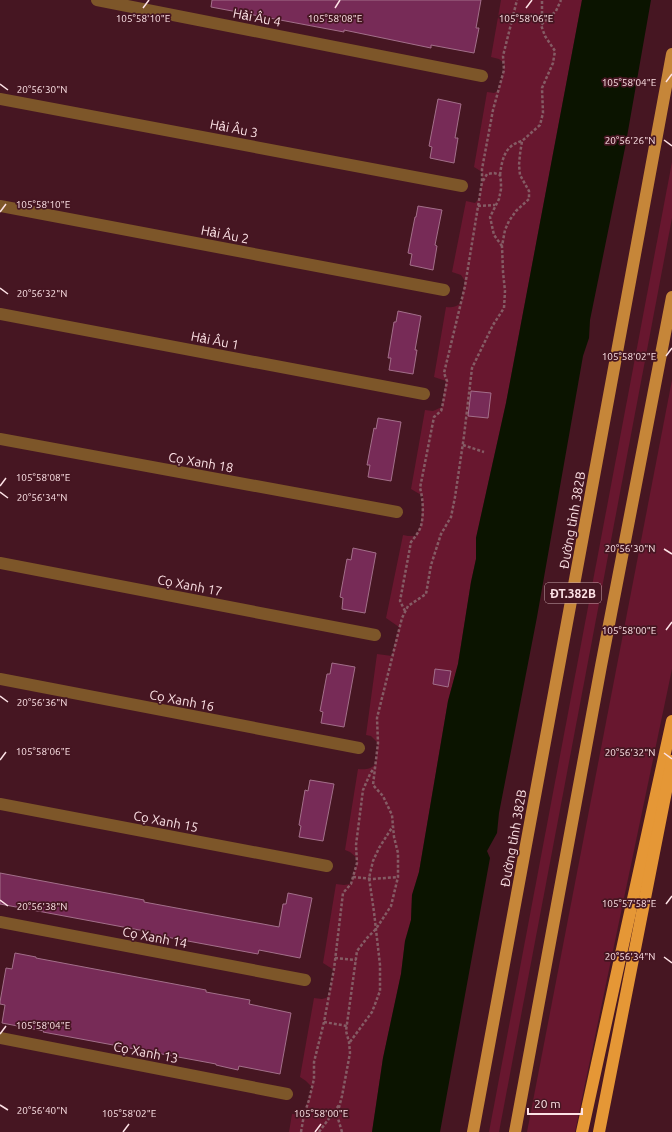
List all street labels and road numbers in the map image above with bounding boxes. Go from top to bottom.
street label: Hải Âu 4 [232,5,282,29]
street label: Hải Âu 3 [209,116,259,140]
street label: Hải Âu 2 [200,222,250,246]
street label: Hải Âu 1 [190,328,240,352]
street label: Cọ Xanh 18 [167,449,235,476]
street label: Đường tỉnh 382B [557,470,587,570]
street label: Cọ Xanh 17 [156,572,224,599]
road number: ĐT.382B [545,583,601,603]
street label: Cọ Xanh 16 [148,687,216,714]
street label: Đường tỉnh 382B [498,788,528,888]
street label: Cọ Xanh 15 [132,808,200,835]
street label: Cọ Xanh 14 [121,924,189,951]
street label: Cọ Xanh 13 [112,1039,180,1066]

